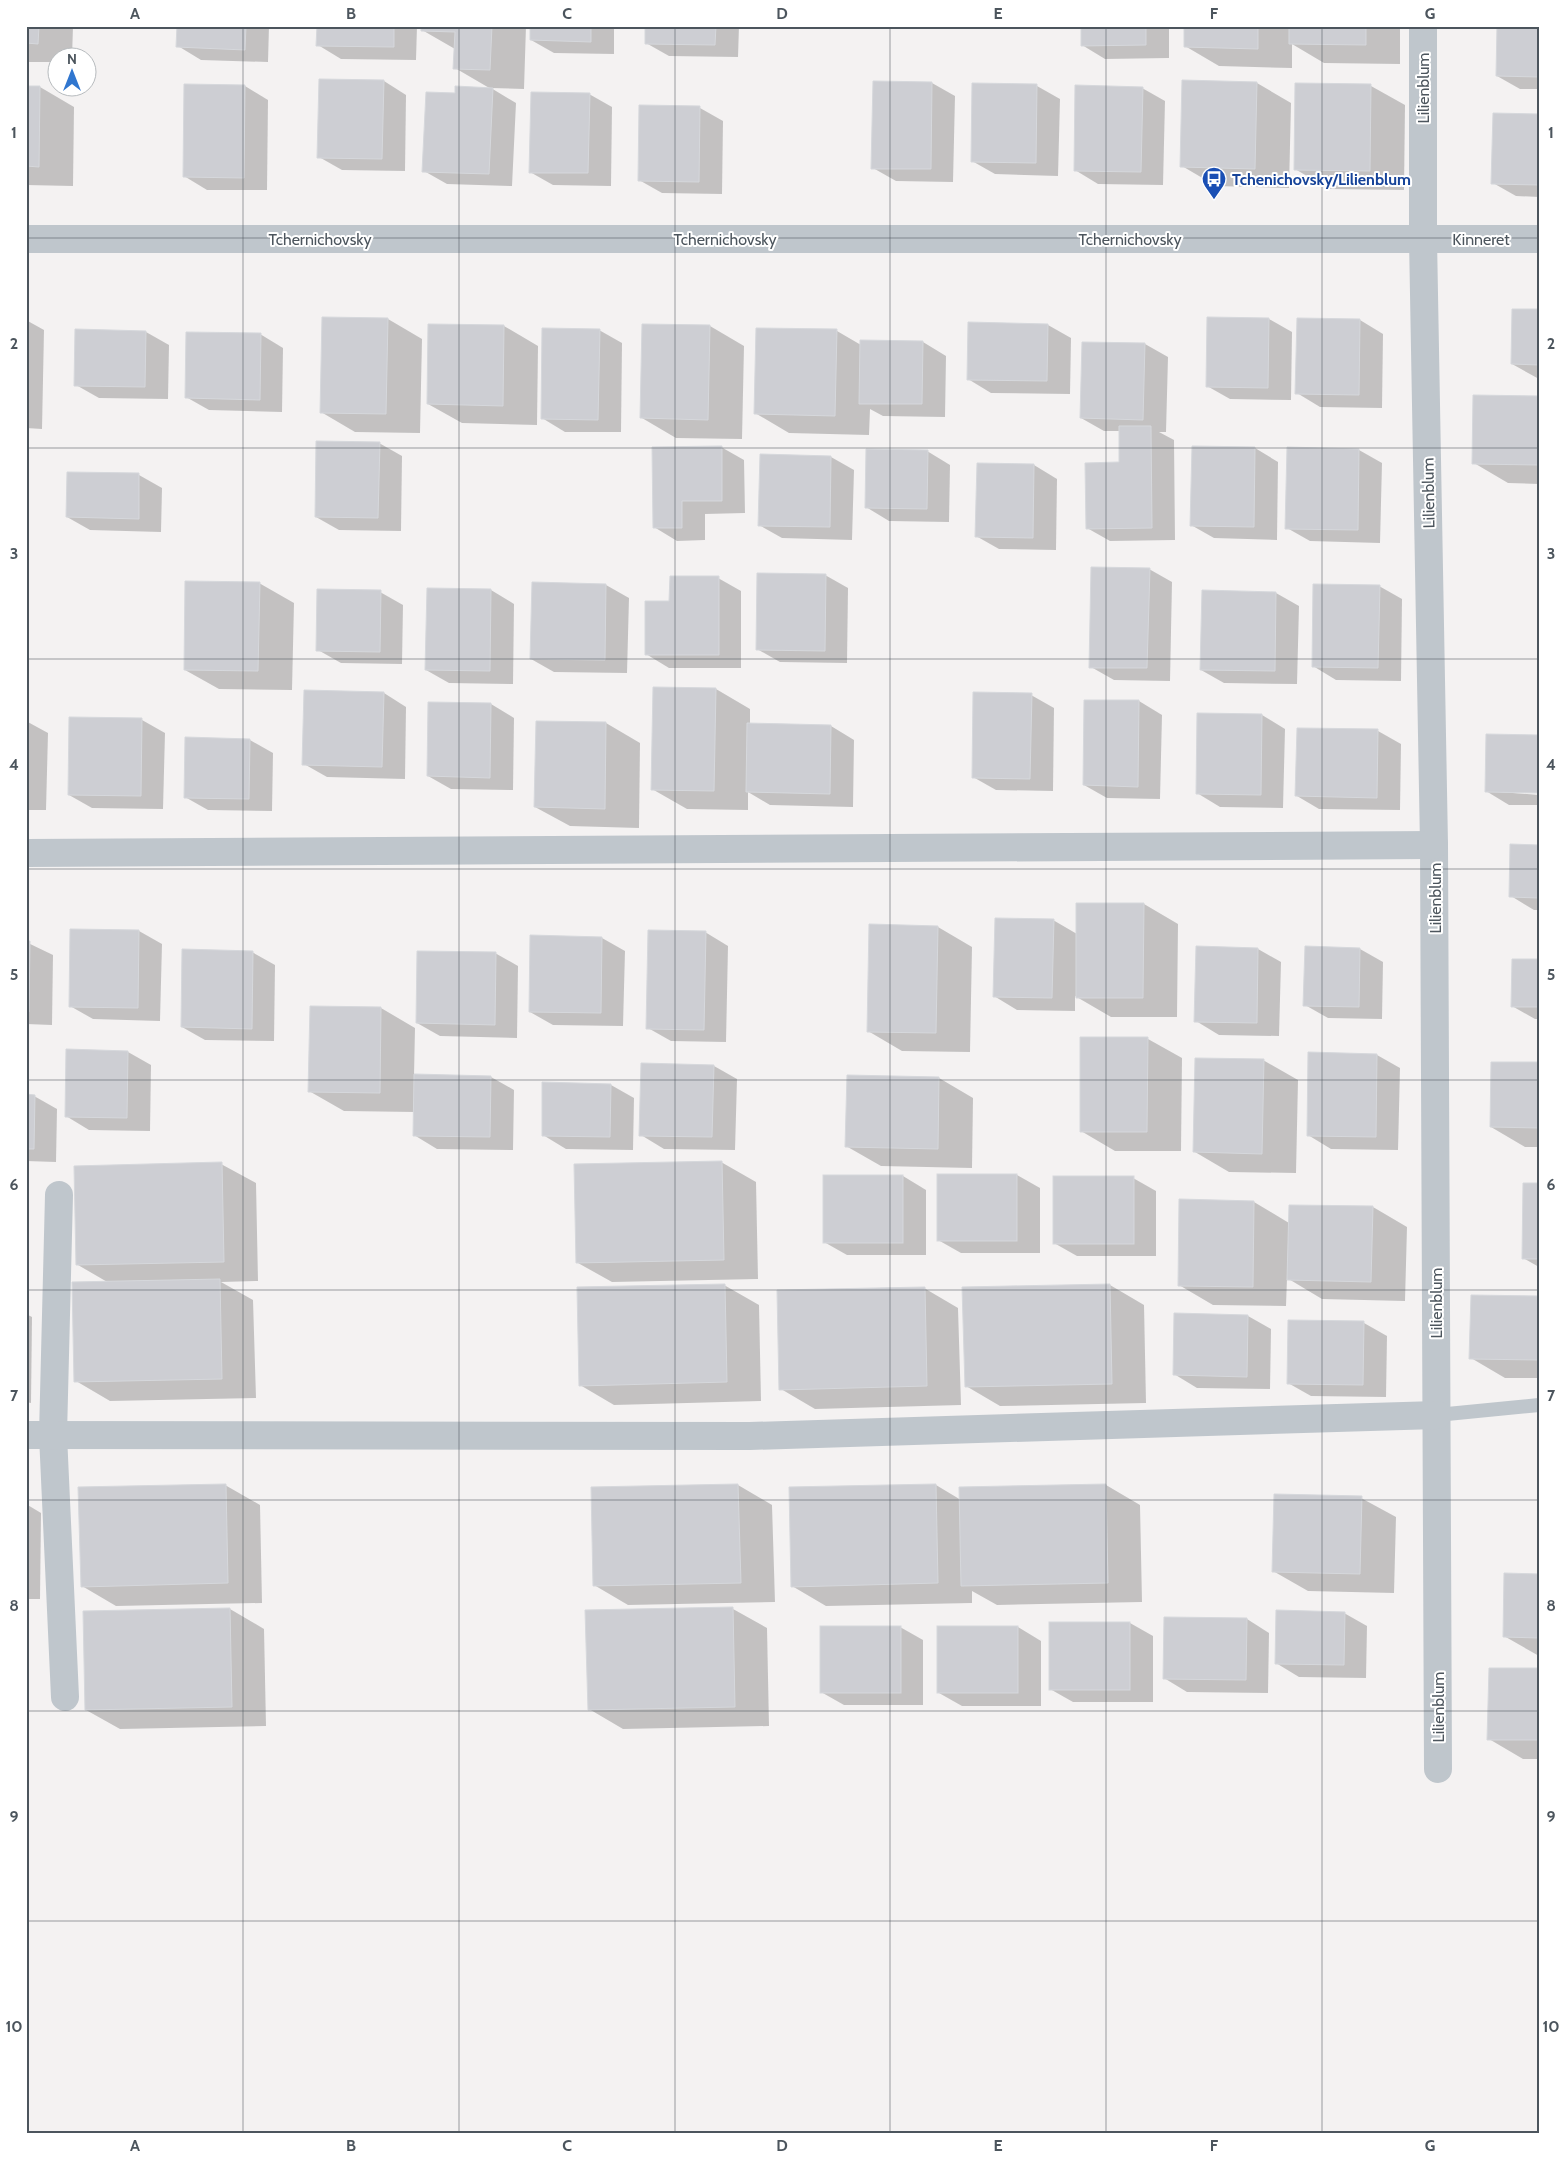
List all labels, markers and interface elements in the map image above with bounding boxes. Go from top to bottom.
text: A [130,4,140,23]
text: B [346,4,356,23]
text: C [562,4,572,23]
text: D [776,4,788,23]
text: E [993,4,1003,23]
text: F [1210,4,1219,23]
text: G [1425,4,1435,23]
north arrow [48,48,98,98]
text: N [67,50,77,68]
street label: Lilienblum [1414,53,1433,123]
text: 1 [11,123,17,142]
text: 1 [1548,123,1554,142]
bus stop icon: Tchenichovsky/Lilienblum [1201,166,1227,200]
place label: Tchenichovsky/Lilienblum [1232,170,1411,189]
street label: Tchernichovsky [268,230,372,249]
street label: Tchernichovsky [673,230,777,249]
street label: Tchernichovsky [1078,230,1182,249]
street label: Kinneret [1452,230,1510,249]
text: 2 [10,334,18,353]
text: 2 [1547,334,1555,353]
street label: Lilienblum [1418,457,1439,529]
text: 3 [10,544,18,563]
text: 3 [1547,544,1555,563]
text: 4 [9,755,19,774]
text: 4 [1546,755,1556,774]
street label: Lilienblum [1426,863,1445,933]
text: 5 [10,965,18,984]
text: 5 [1547,965,1555,984]
text: 6 [10,1175,19,1194]
text: 6 [1547,1175,1556,1194]
street label: Lilienblum [1427,1268,1446,1338]
text: 7 [10,1386,19,1405]
text: 7 [1547,1386,1556,1405]
text: 8 [9,1596,19,1615]
text: 8 [1546,1596,1556,1615]
street label: Lilienblum [1429,1672,1448,1742]
text: 9 [10,1807,19,1826]
text: 9 [1547,1807,1556,1826]
text: 10 [5,2017,23,2036]
text: 10 [1542,2017,1560,2036]
text: A [130,2136,140,2155]
text: B [346,2136,356,2155]
text: C [562,2136,572,2155]
text: D [776,2136,788,2155]
text: E [993,2136,1003,2155]
text: F [1210,2136,1219,2155]
text: G [1425,2136,1435,2155]

